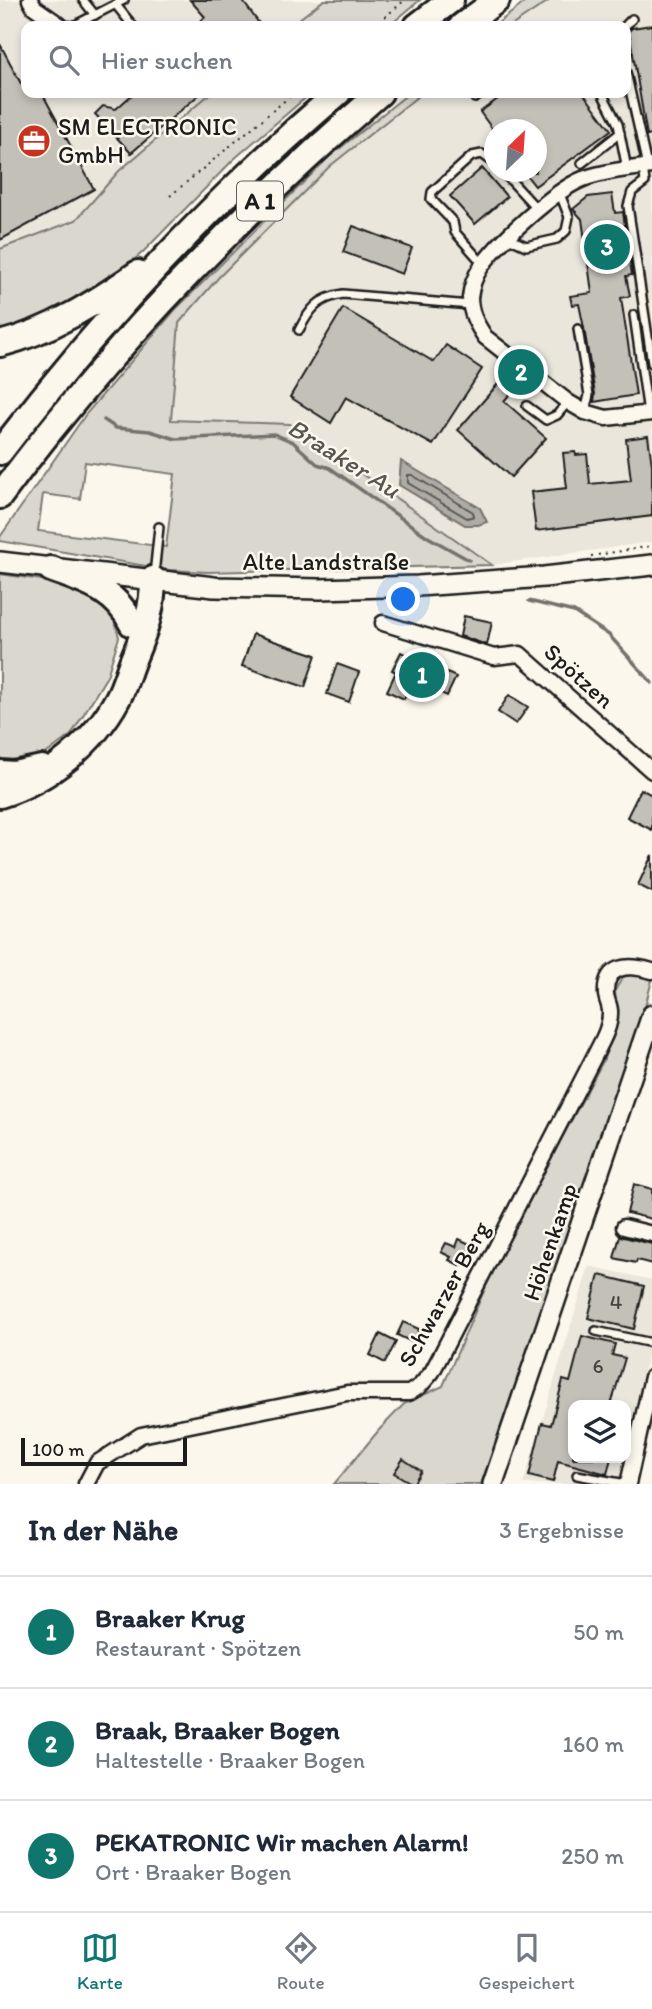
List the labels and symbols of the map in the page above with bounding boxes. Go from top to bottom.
place label: SM ELECTRONIC GmbH [58,112,237,169]
north arrow [484,119,547,182]
office icon: SM ELECTRONIC GmbH [15,122,53,160]
road number: A 1 [237,182,283,220]
pin: 3 [584,221,630,273]
pin: 2 [498,346,544,398]
water label: Braaker Au [282,411,407,505]
street label: Alte Landstraße [243,547,409,576]
your location [386,582,420,616]
street label: Spötzen [539,637,620,715]
pin: 1 [399,649,445,701]
street label: Höhenkamp [516,1179,583,1304]
street label: Schwarzer Berg [392,1215,496,1371]
house number: 4 [610,1289,623,1314]
house number: 6 [592,1353,604,1378]
scale bar [21,1435,187,1467]

